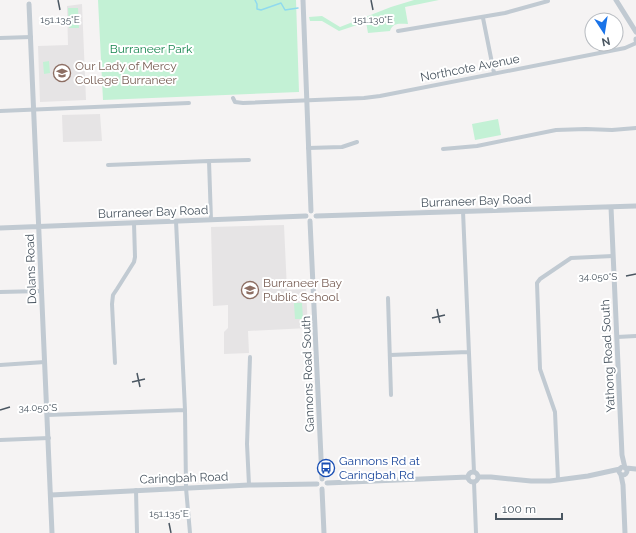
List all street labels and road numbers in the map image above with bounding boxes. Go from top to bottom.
street label: Northcote Avenue [419,52,521,84]
street label: Burraneer Bay Road [421,192,531,210]
street label: Burraneer Bay Road [98,203,208,221]
street label: Dolans Road [23,234,39,304]
street label: Yathong Road South [598,299,618,413]
street label: Gannons Road South [299,316,317,432]
street label: Caringbah Road [139,469,229,487]

